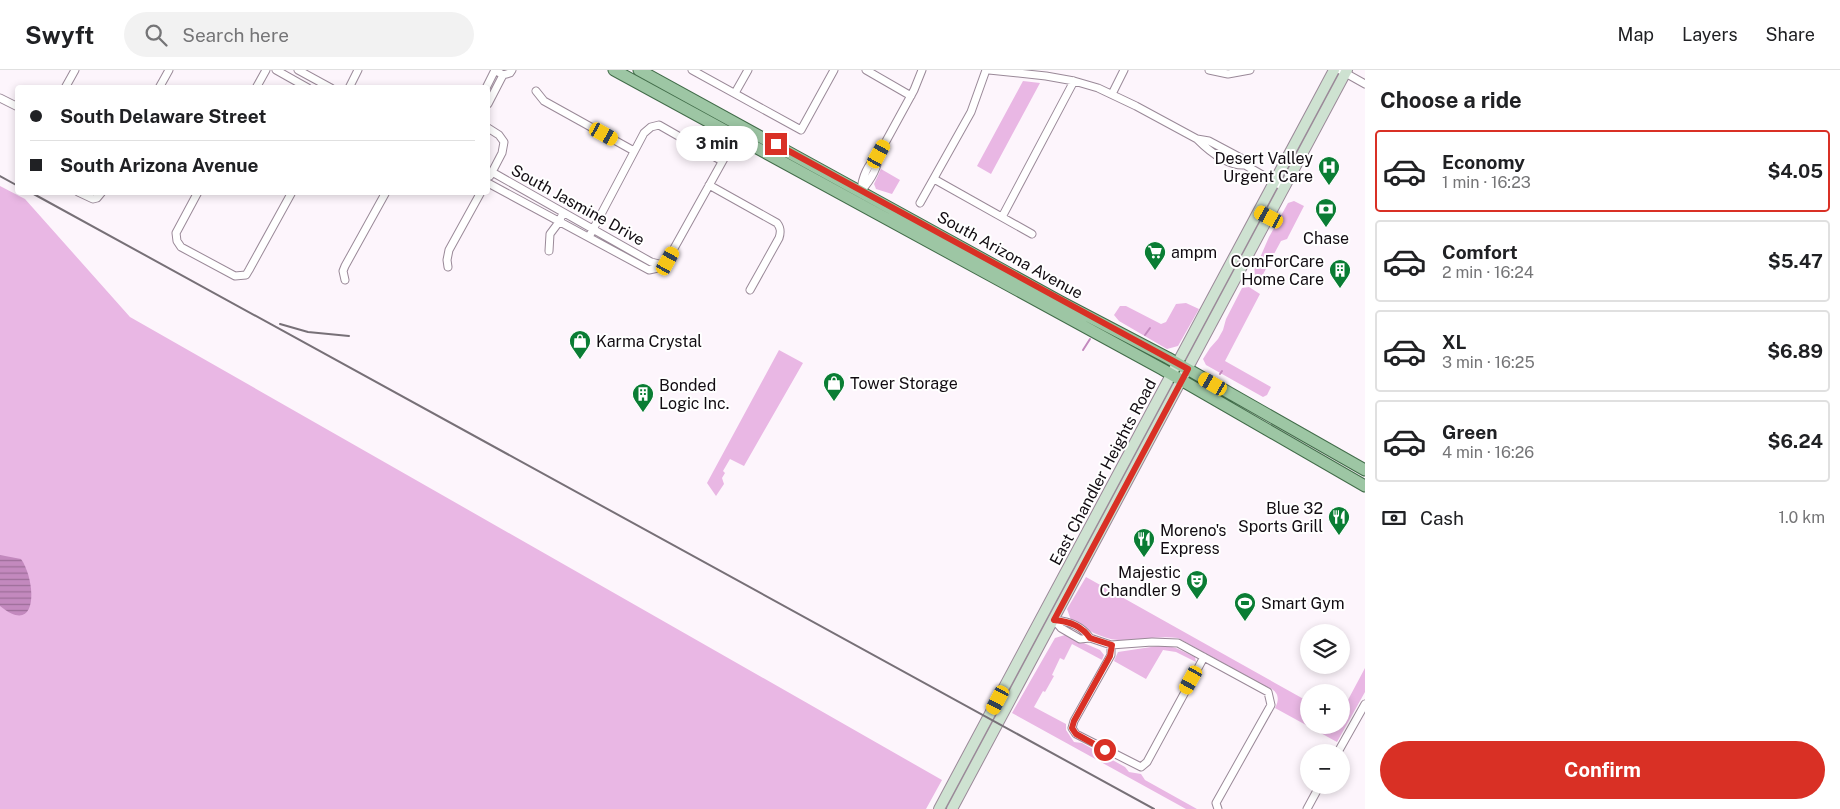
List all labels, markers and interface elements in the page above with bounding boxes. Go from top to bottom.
search box [124,12,474,57]
text: Swyft [25,21,94,49]
icon: search [142,21,170,49]
text: Search here [182,24,289,46]
text: Map [1618,24,1654,45]
text: Layers [1682,24,1738,45]
text: Share [1766,24,1815,45]
text: Choose a ride [1380,87,1522,113]
text: South Delaware Street [60,105,266,127]
car [587,120,620,148]
callout: 3 min [676,126,758,162]
route end [765,133,787,155]
text: 3 min [696,134,738,153]
car [865,137,892,171]
place label: Desert Valley Urgent Care [1214,149,1313,186]
icon: car [1382,149,1427,194]
text: Economy [1442,151,1525,173]
text: South Arizona Avenue [60,154,258,176]
hospital icon: Desert Valley Urgent Care [1317,155,1341,186]
street label: South Jasmine Drive [508,160,648,250]
text: $4.05 [1767,160,1823,182]
text: 1 min · 16:23 [1442,173,1531,192]
bank icon: Chase [1314,197,1338,228]
car [1252,203,1285,231]
street label: South Arizona Avenue [934,207,1086,303]
place label: Chase [1303,229,1349,248]
icon: car [1382,239,1427,284]
supermarket icon: ampm [1143,240,1167,271]
text: Comfort [1442,241,1518,263]
place label: ampm [1171,243,1217,262]
car [654,244,681,278]
text: $5.47 [1768,250,1823,272]
place label: ComForCare Home Care [1231,252,1324,289]
building icon: ComForCare Home Care [1328,258,1352,289]
text: 2 min · 16:24 [1442,263,1534,282]
shop icon: Karma Crystal [568,329,592,360]
icon: car [1382,329,1427,374]
text: XL [1442,331,1467,353]
place label: Karma Crystal [596,332,702,351]
text: $6.89 [1767,340,1823,362]
text: 3 min · 16:25 [1442,353,1535,372]
car [1196,370,1229,398]
shop icon: Tower Storage [822,371,846,402]
place label: Tower Storage [850,374,958,393]
place label: Bonded Logic Inc. [659,376,729,413]
street label: East Chandler Heights Road [1046,376,1160,568]
building icon: Bonded Logic Inc. [631,382,655,413]
icon: car [1382,419,1427,464]
text: Green [1442,421,1497,443]
text: $6.24 [1767,430,1823,452]
text: 4 min · 16:26 [1442,443,1534,462]
place label: Blue 32 Sports Grill [1238,499,1323,536]
icon: cash [1380,504,1408,532]
restaurant icon: Blue 32 Sports Grill [1327,505,1351,536]
text: Cash [1420,507,1464,529]
text: 1.0 km [1778,508,1825,527]
place label: Moreno's Express [1160,521,1226,558]
restaurant icon: Moreno's Express [1132,527,1156,558]
place label: Majestic Chandler 9 [1099,563,1181,600]
theatre icon: Majestic Chandler 9 [1185,569,1209,600]
sports icon: Smart Gym [1233,591,1257,622]
place label: Smart Gym [1261,594,1345,613]
map controls [1300,624,1350,794]
button: layers [1300,624,1350,674]
car [1177,663,1204,697]
car [984,683,1011,717]
button: + [1300,684,1350,734]
route start [1094,739,1116,761]
button: Confirm [1380,741,1825,799]
button: − [1300,744,1350,794]

